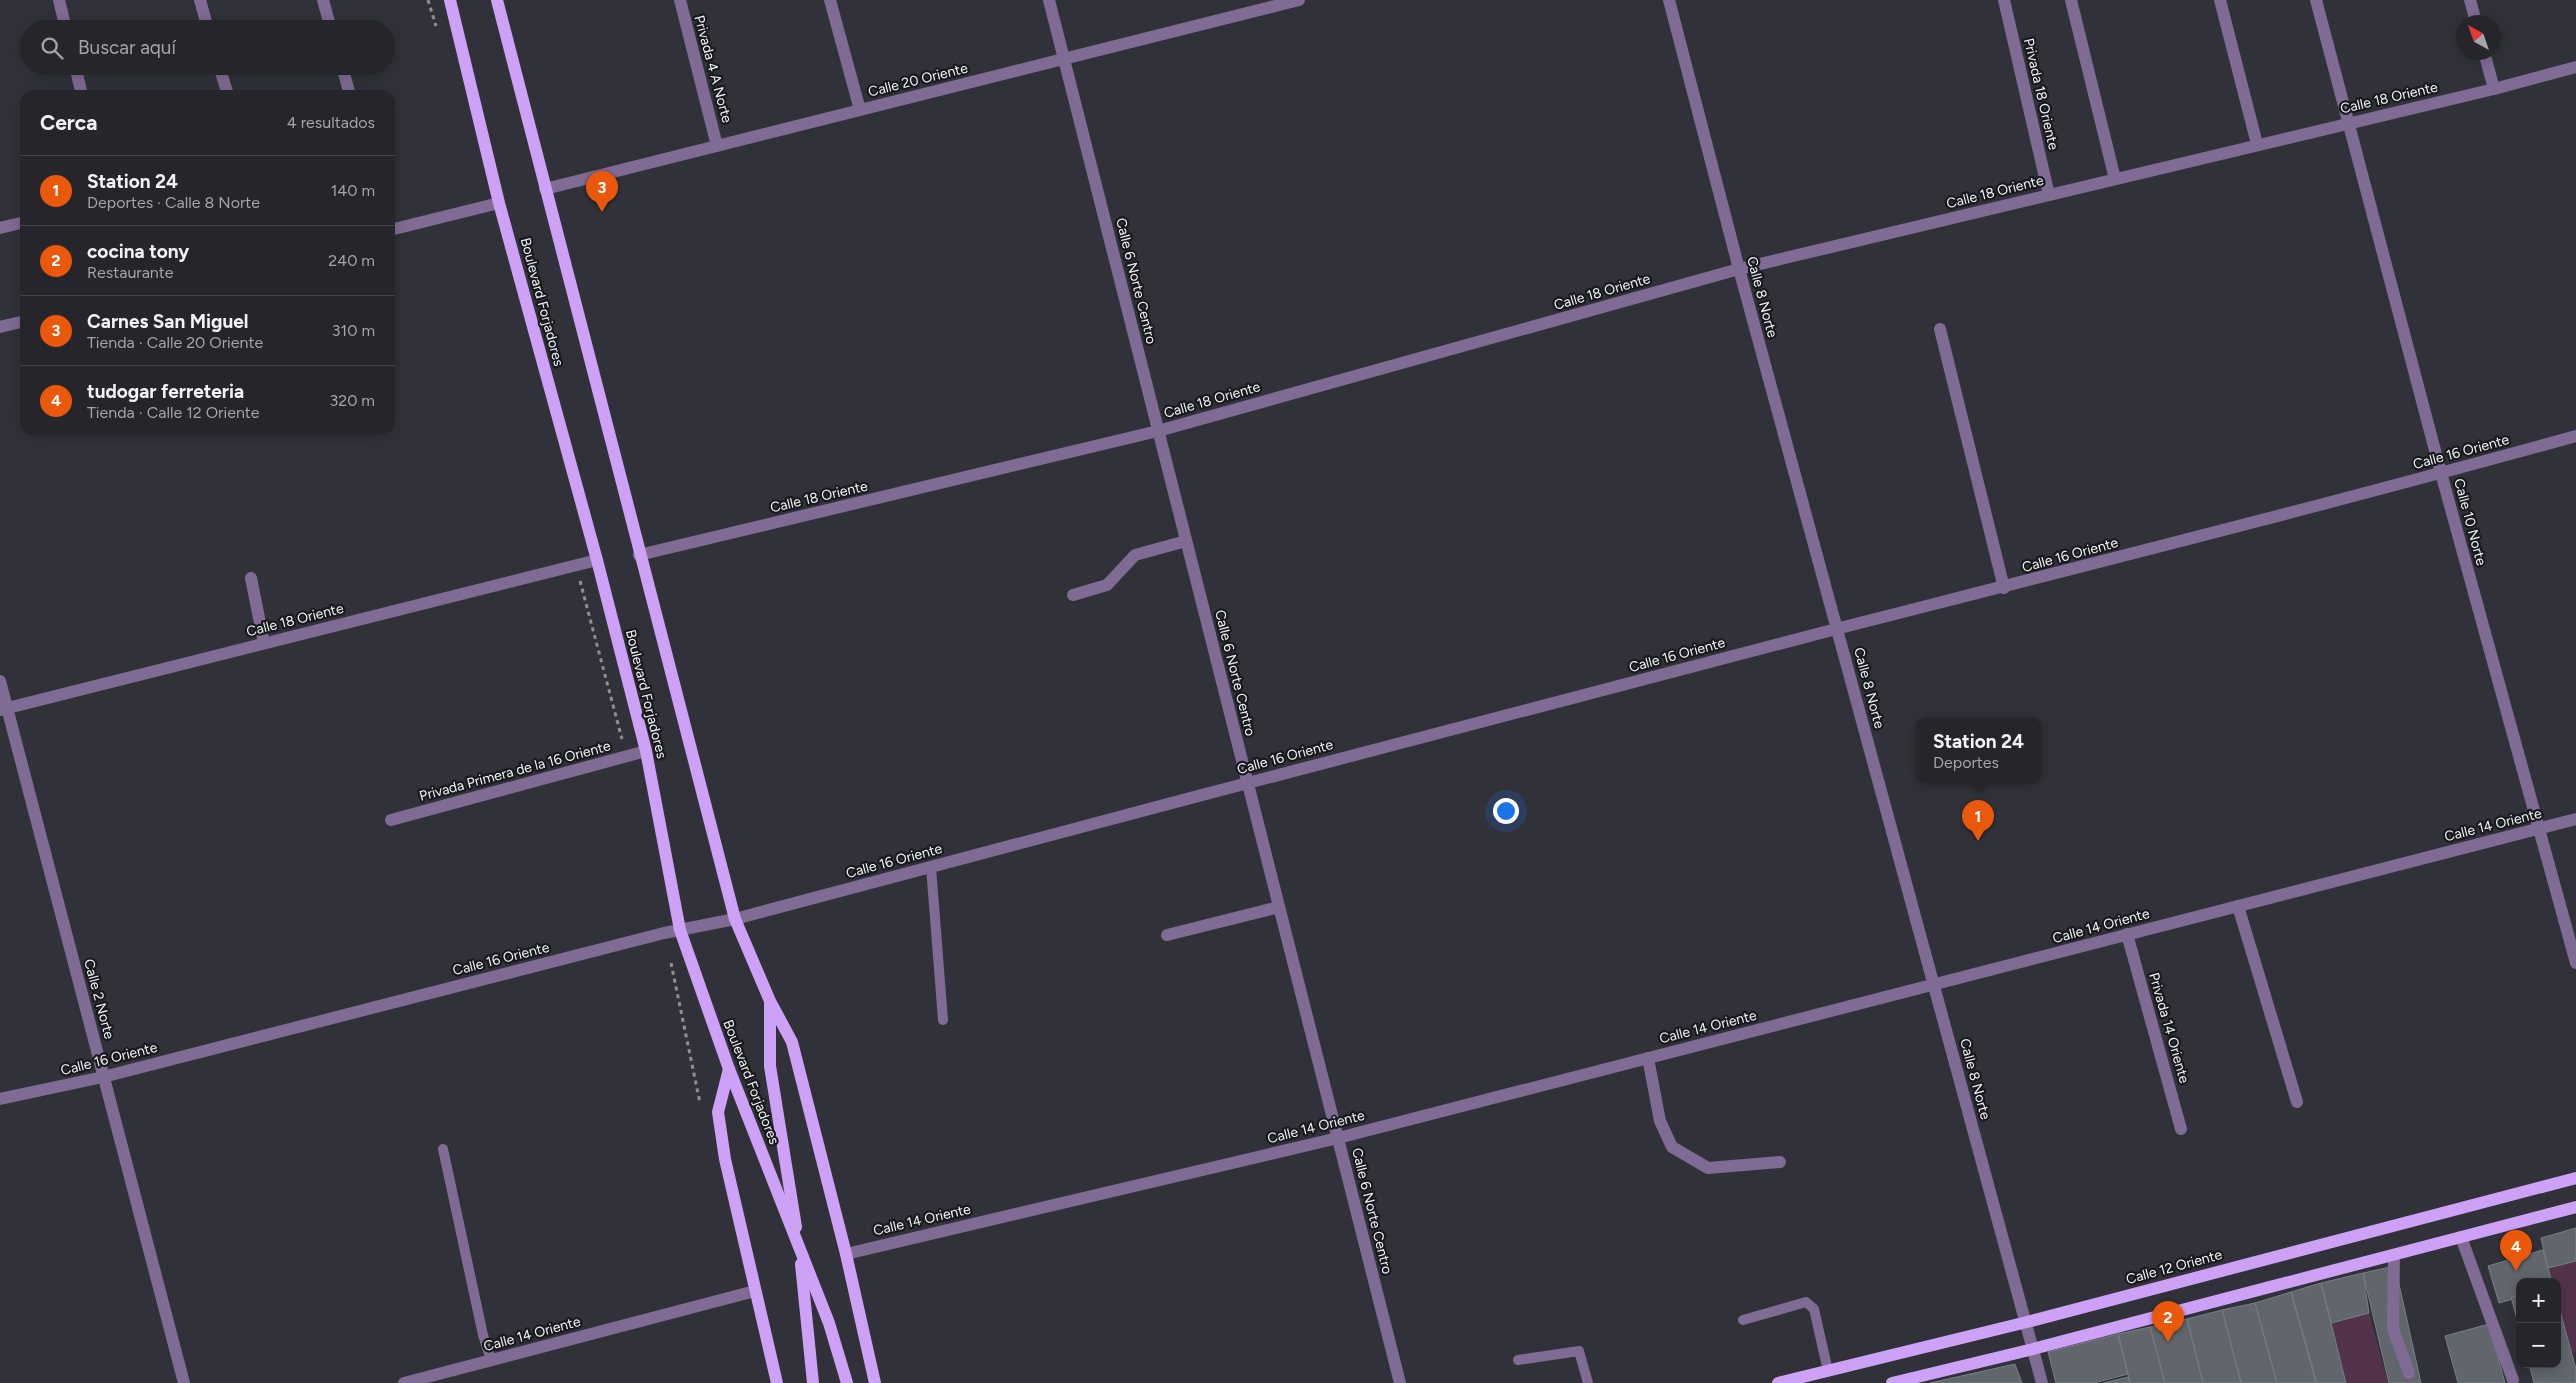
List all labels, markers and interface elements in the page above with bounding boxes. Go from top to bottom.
street label: Privada 4 A Norte [690,13,736,125]
north arrow [2456,15,2501,60]
search box [20,20,395,75]
icon: search [38,34,66,62]
text: Buscar aquí [78,36,176,59]
street label: Privada 18 Oriente [2020,36,2062,152]
street label: Calle 20 Oriente [866,59,970,101]
street label: Calle 18 Oriente [2339,78,2440,117]
text: Cerca [40,110,97,135]
text: 4 resultados [287,113,375,132]
text: Station 24 [87,170,178,193]
pin: 3 [586,171,618,212]
street label: Calle 18 Oriente [1945,172,2046,212]
text: 1 [53,181,59,200]
text: 140 m [331,181,375,200]
text: Deportes · Calle 8 Norte [87,193,260,212]
street label: Calle 6 Norte Centro [1112,216,1160,346]
street label: Boulevard Forjadores [517,236,567,368]
text: cocina tony [87,240,189,263]
text: 2 [51,251,61,270]
text: 240 m [328,251,375,270]
street label: Calle 8 Norte [1743,255,1781,340]
text: Restaurante [87,263,174,282]
street label: Calle 18 Oriente [1552,270,1653,314]
text: Carnes San Miguel [87,310,248,333]
text: 3 [52,321,60,340]
text: 310 m [332,321,375,340]
text: Tienda · Calle 20 Oriente [87,333,263,352]
street label: Calle 18 Oriente [1162,378,1263,422]
text: tudogar ferreteria [87,380,244,403]
text: 4 [51,391,61,410]
text: 320 m [330,391,375,410]
text: Tienda · Calle 12 Oriente [87,403,260,422]
street label: Calle 16 Oriente [2411,431,2511,473]
street label: Calle 18 Oriente [769,477,870,516]
street label: Calle 10 Norte [2450,477,2490,568]
street label: Calle 16 Oriente [2020,534,2120,576]
street label: Calle 18 Oriente [245,600,346,640]
street label: Calle 6 Norte Centro [1211,608,1259,738]
street label: Boulevard Forjadores [622,628,670,760]
street label: Calle 16 Oriente [1627,634,1727,676]
street label: Calle 8 Norte [1850,646,1888,731]
popup [1916,718,2041,783]
text: Station 24 [1933,730,2024,753]
street label: Calle 16 Oriente [1235,736,1335,778]
street label: Privada Primera de la 16 Oriente [417,737,613,805]
text: Deportes [1933,753,1999,772]
your location [1493,798,1519,824]
pin: 1 [1962,800,1994,841]
street label: Calle 14 Oriente [2443,805,2544,845]
street label: Calle 16 Oriente [844,840,944,882]
street label: Calle 14 Oriente [2051,905,2152,947]
street label: Calle 16 Oriente [451,939,551,979]
street label: Calle 2 Norte [80,957,118,1041]
street label: Privada 14 Oriente [2145,971,2193,1086]
street label: Calle 14 Oriente [1658,1007,1759,1047]
street label: Boulevard Forjadores [719,1017,783,1147]
street label: Calle 8 Norte [1956,1037,1994,1122]
street label: Calle 16 Oriente [59,1039,159,1079]
street label: Calle 14 Oriente [1266,1107,1367,1147]
street label: Calle 6 Norte Centro [1348,1146,1396,1276]
street label: Calle 14 Oriente [872,1200,973,1239]
pin: 4 [2500,1230,2532,1271]
street label: Calle 12 Oriente [2124,1246,2224,1288]
map controls [2516,1278,2561,1368]
button: + [2516,1278,2561,1323]
pin: 2 [2152,1301,2184,1342]
street label: Calle 14 Oriente [482,1313,583,1355]
button: − [2516,1323,2561,1368]

